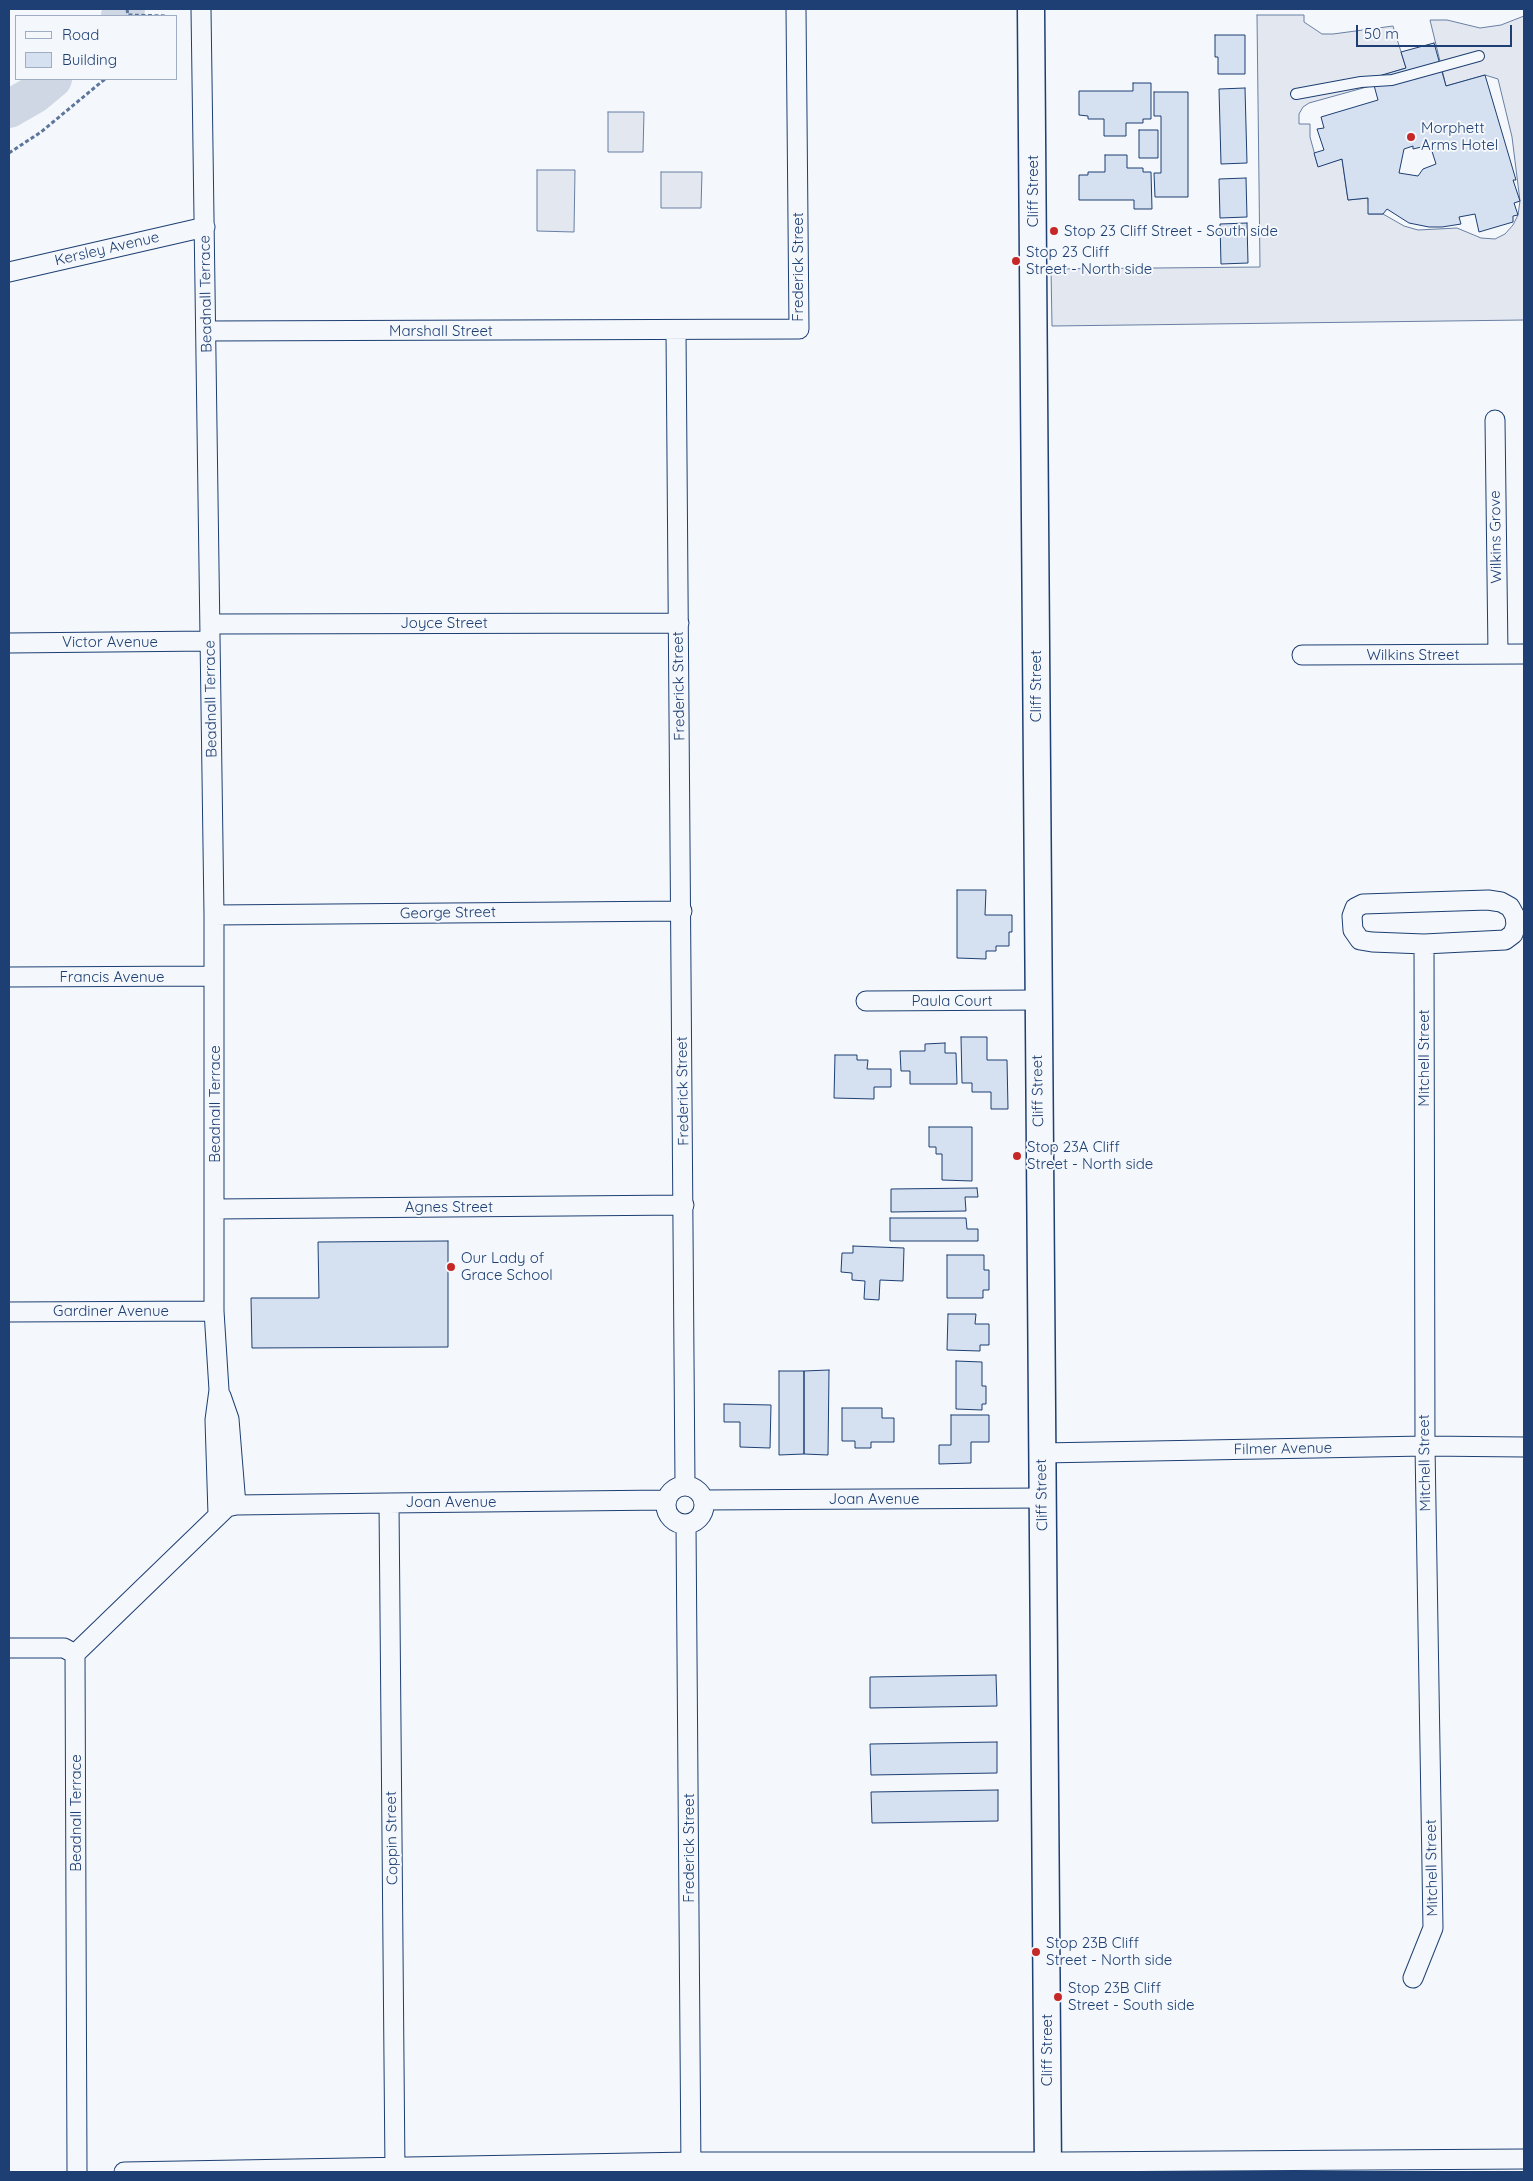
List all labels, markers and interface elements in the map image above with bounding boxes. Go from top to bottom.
legend [15,15,178,80]
scale bar [1358,15,1514,47]
text: 50 m [1364,24,1399,43]
text: Road [62,25,99,44]
text: Building [62,50,117,69]
place label: Morphett Arms Hotel [1421,119,1498,154]
marker: Morphett Arms Hotel [1405,131,1417,143]
street label: Cliff Street [1024,155,1042,227]
street label: Frederick Street [789,212,807,322]
place label: Stop 23 Cliff Street - South side [1064,222,1278,240]
marker: Stop 23 Cliff Street - South side [1048,225,1060,237]
street label: Kersley Avenue [53,228,161,270]
street label: Beadnall Terrace [196,235,216,353]
place label: Stop 23 Cliff Street - North side [1026,243,1152,278]
marker: Stop 23 Cliff Street - North side [1010,255,1022,267]
street label: Marshall Street [389,322,493,340]
street label: Wilkins Grove [1486,490,1506,584]
street label: Joyce Street [400,614,488,632]
street label: Frederick Street [669,631,689,741]
street label: Victor Avenue [62,633,158,651]
street label: Beadnall Terrace [201,640,221,758]
street label: Wilkins Street [1366,646,1460,664]
street label: Cliff Street [1027,650,1045,722]
street label: George Street [400,903,496,923]
street label: Francis Avenue [59,968,165,986]
street label: Paula Court [911,992,993,1010]
street label: Mitchell Street [1415,1009,1433,1107]
street label: Frederick Street [673,1036,693,1146]
street label: Beadnall Terrace [206,1045,224,1163]
street label: Cliff Street [1028,1055,1048,1127]
place label: Stop 23A Cliff Street - North side [1027,1138,1153,1173]
marker: Stop 23A Cliff Street - North side [1011,1150,1023,1162]
street label: Agnes Street [405,1198,493,1216]
place label: Our Lady of Grace School [461,1249,553,1284]
marker: Our Lady of Grace School [445,1261,457,1273]
street label: Gardiner Avenue [53,1302,169,1320]
street label: Mitchell Street [1415,1414,1435,1512]
street label: Filmer Avenue [1234,1439,1332,1459]
street label: Cliff Street [1032,1459,1052,1531]
street label: Joan Avenue [829,1490,919,1508]
street label: Joan Avenue [406,1493,496,1511]
street label: Beadnall Terrace [67,1754,85,1872]
street label: Coppin Street [382,1791,402,1885]
street label: Frederick Street [680,1793,698,1903]
street label: Mitchell Street [1422,1819,1442,1917]
place label: Stop 23B Cliff Street - North side [1046,1934,1172,1969]
marker: Stop 23B Cliff Street - North side [1030,1946,1042,1958]
place label: Stop 23B Cliff Street - South side [1068,1979,1195,2014]
marker: Stop 23B Cliff Street - South side [1052,1991,1064,2003]
street label: Cliff Street [1038,2014,1056,2086]

